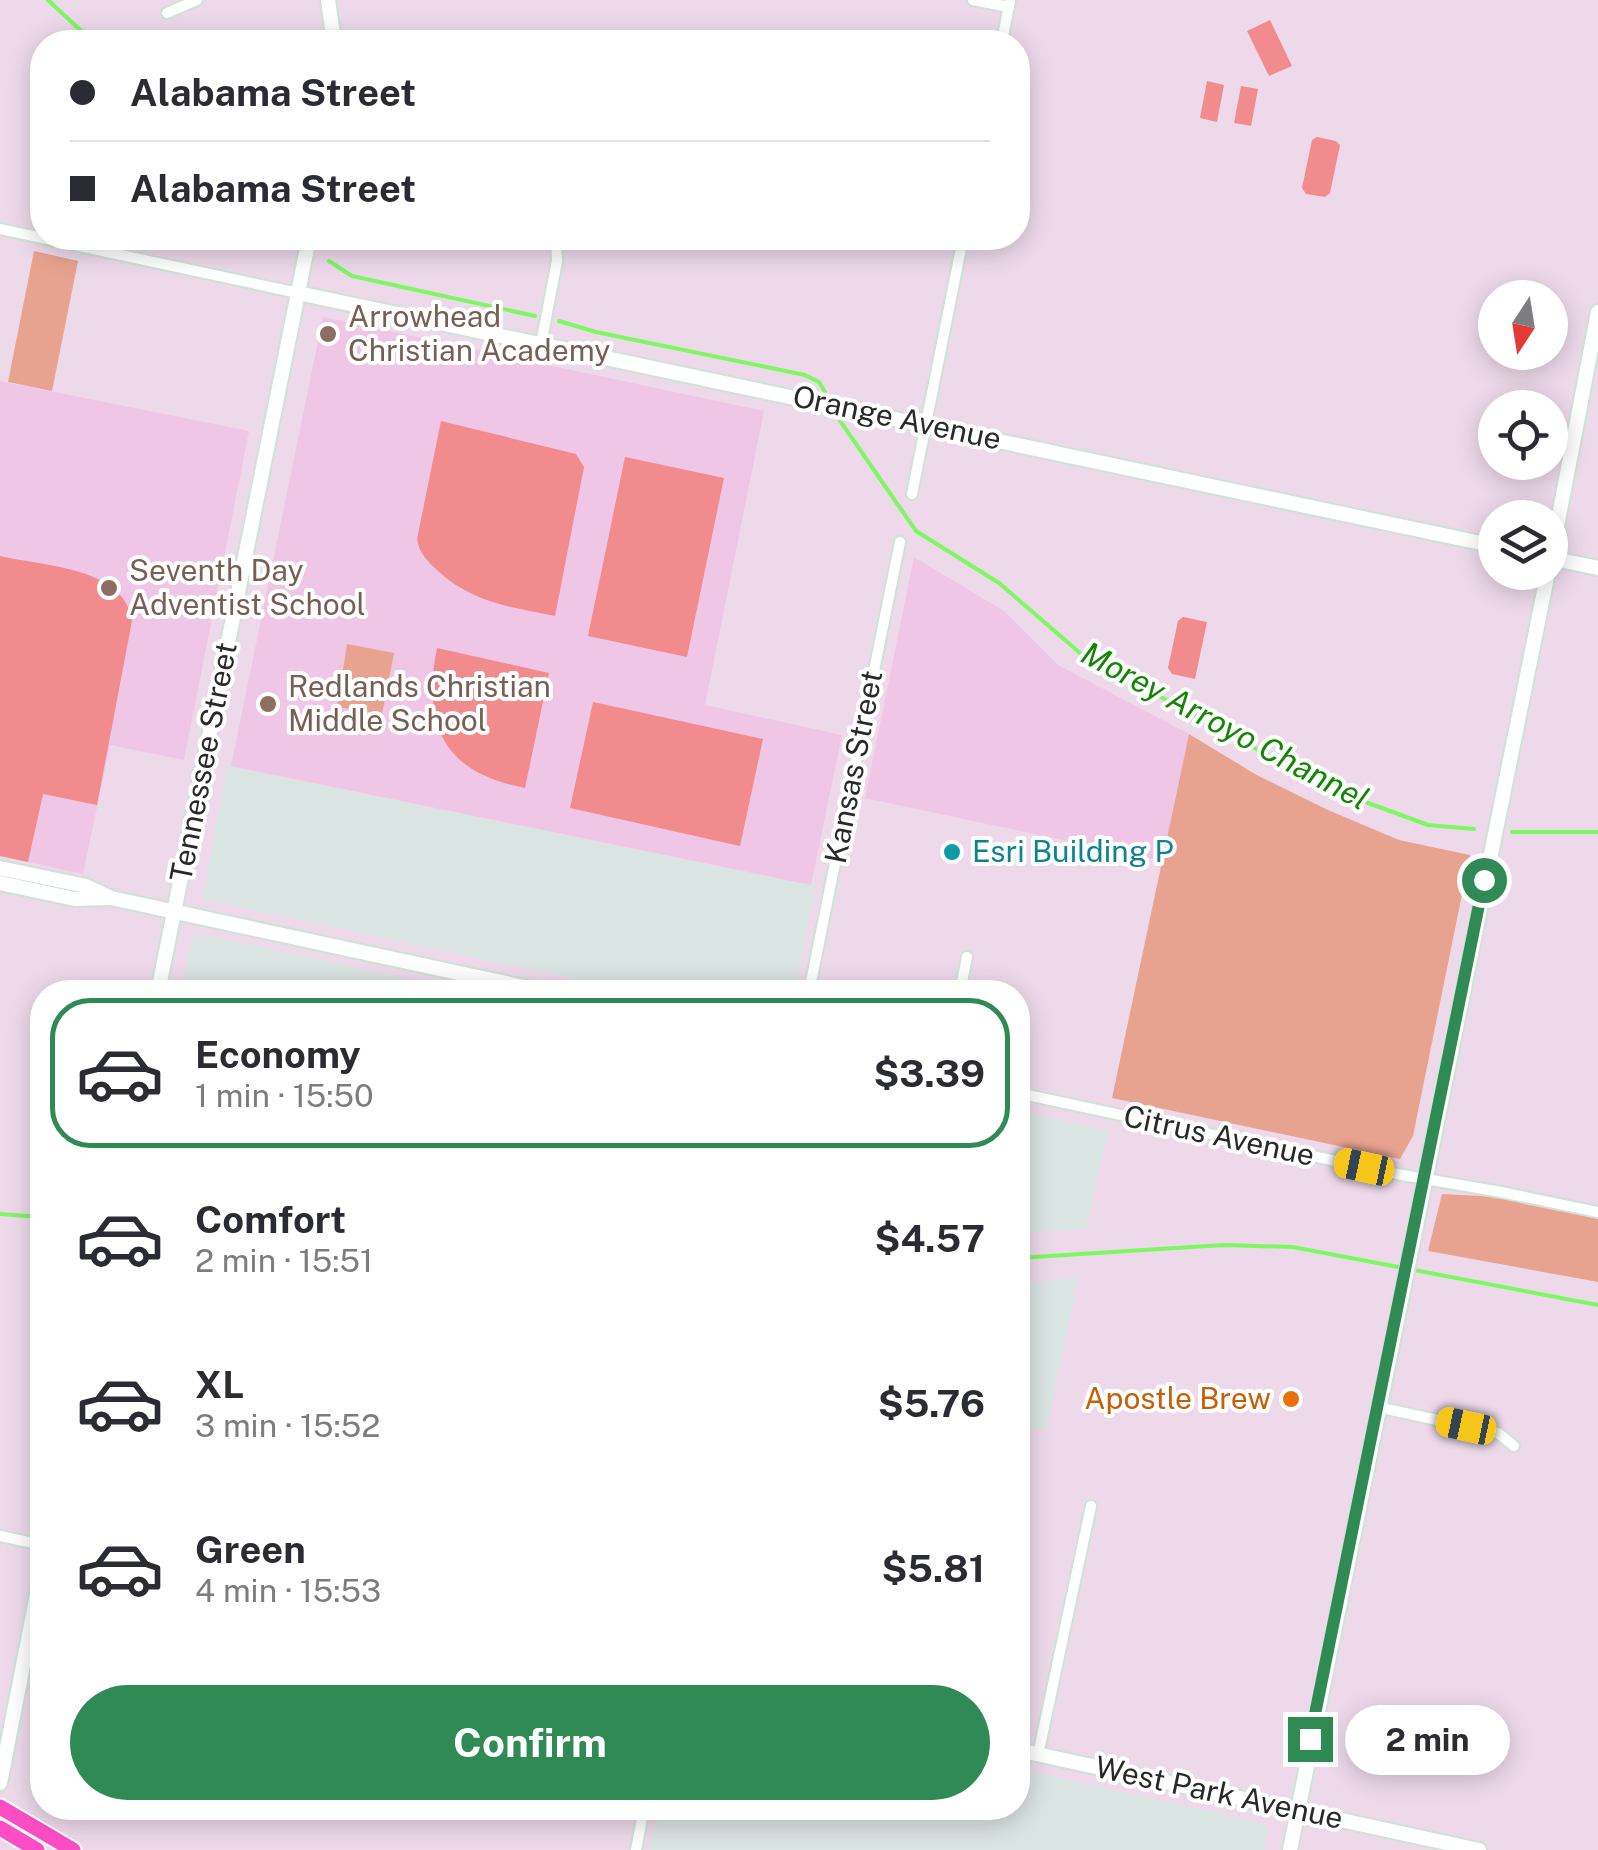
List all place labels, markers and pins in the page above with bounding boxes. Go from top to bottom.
place label: Arrowhead Christian Academy [348,298,610,368]
marker: Arrowhead Christian Academy [317,323,339,345]
place label: Seventh Day Adventist School [129,552,366,622]
marker: Seventh Day Adventist School [98,577,120,599]
place label: Redlands Christian Middle School [288,668,551,738]
marker: Redlands Christian Middle School [257,693,279,715]
place label: Esri Building P [972,833,1174,869]
marker: Esri Building P [941,841,963,863]
place label: Apostle Brew [1084,1380,1271,1416]
marker: Apostle Brew [1280,1388,1302,1410]

